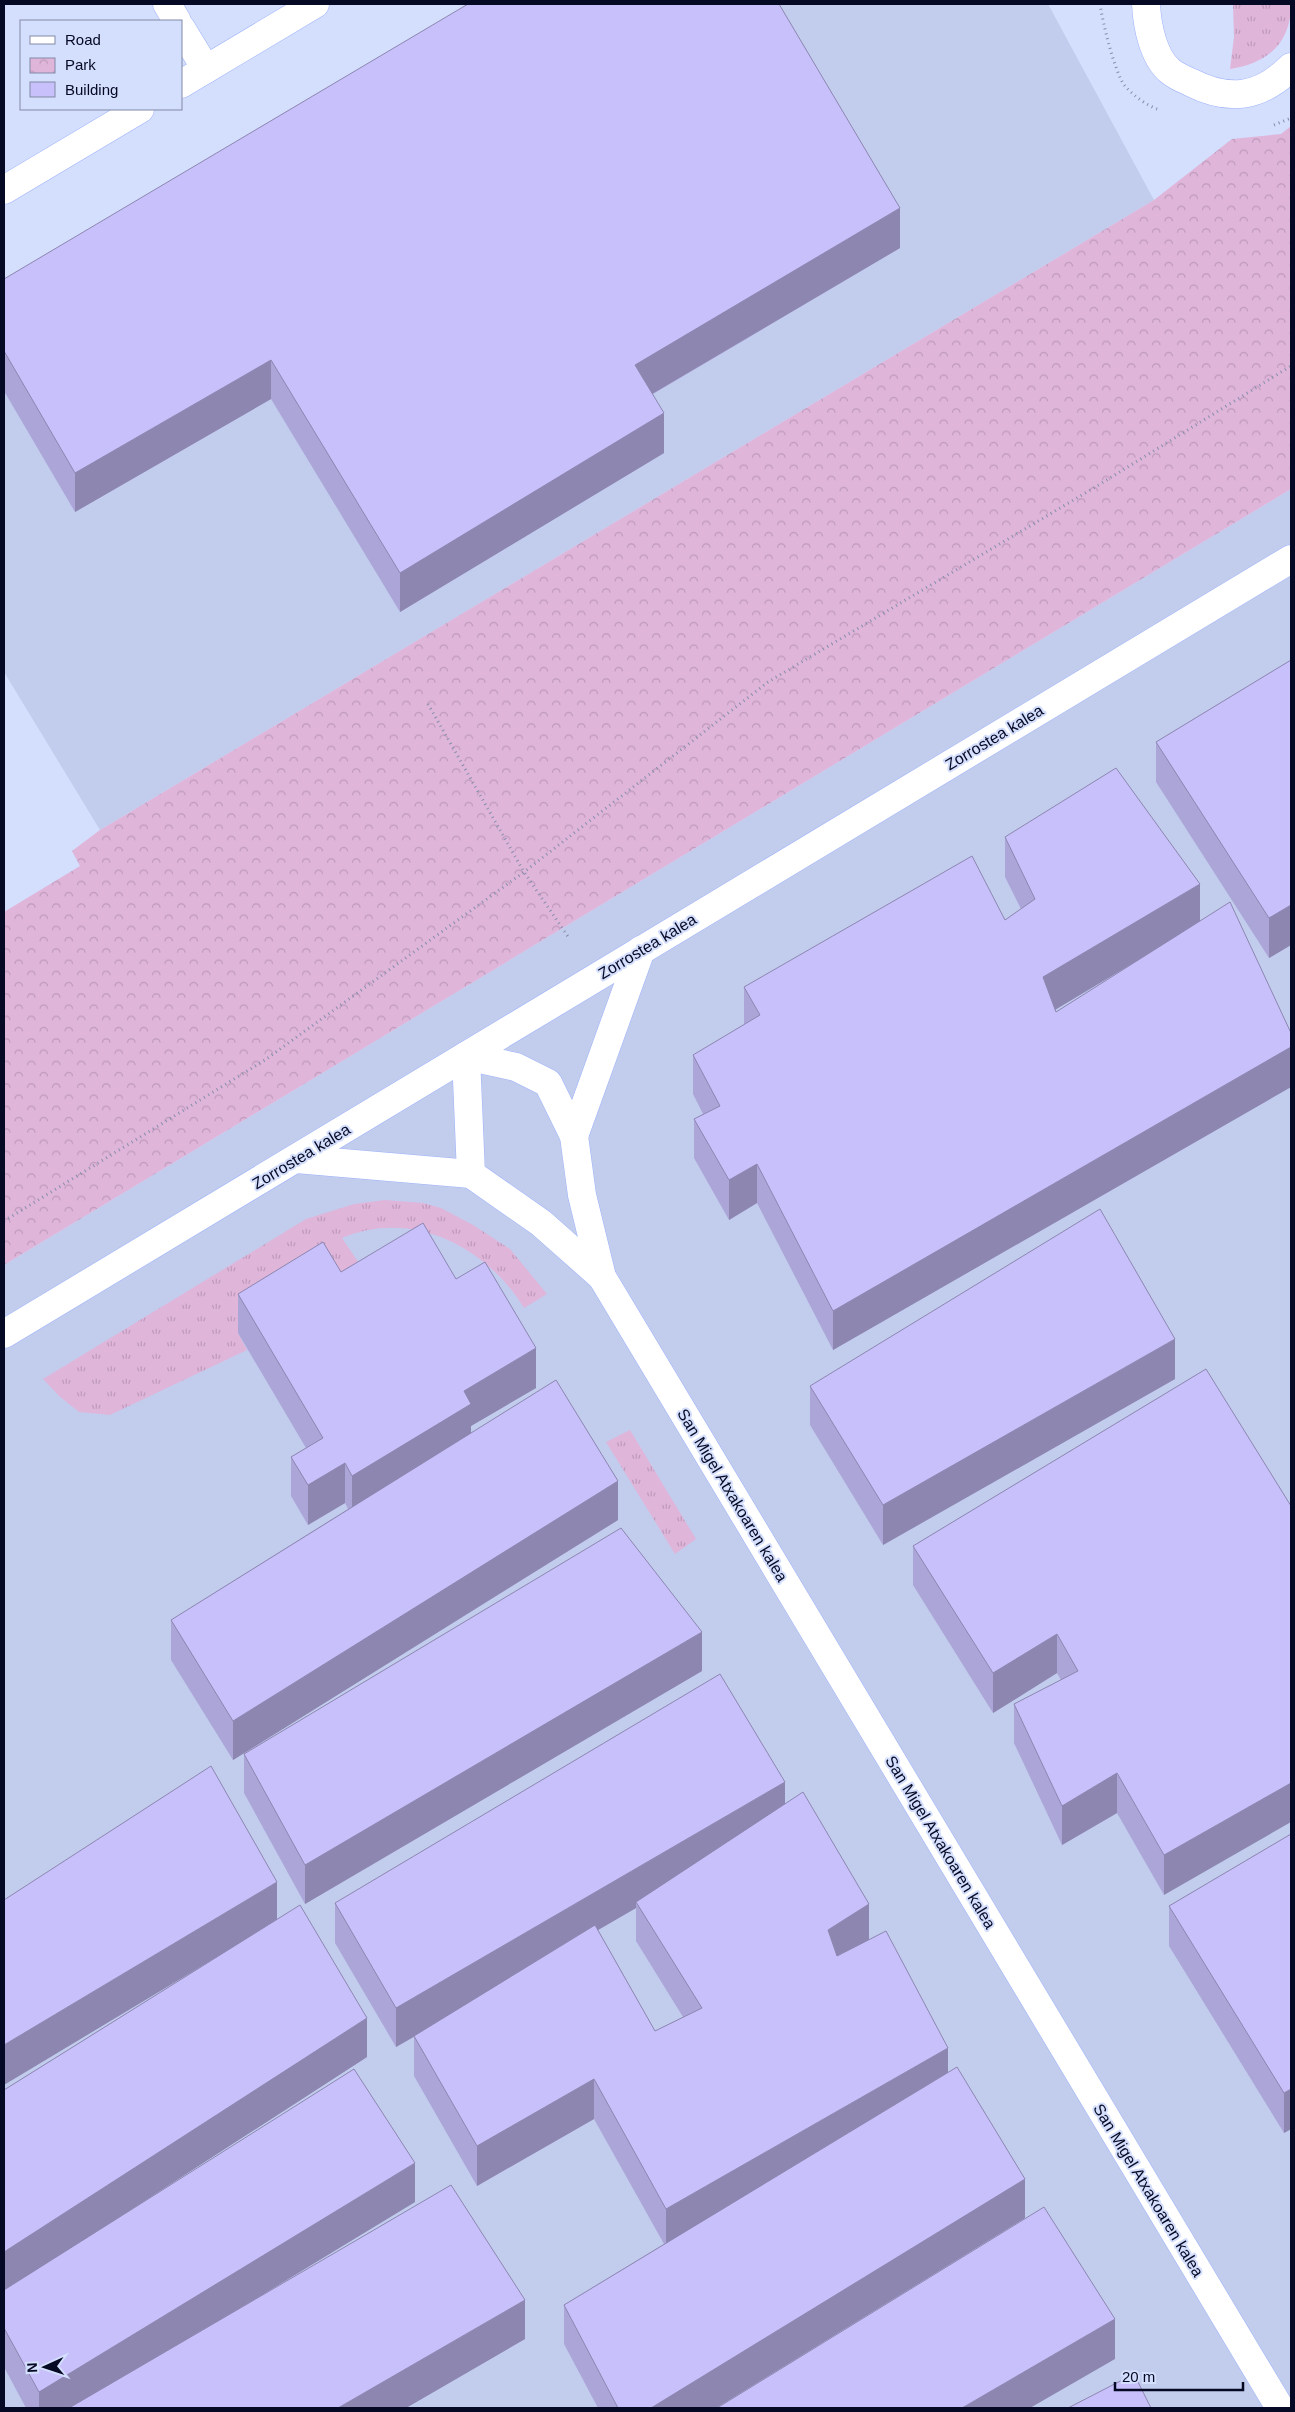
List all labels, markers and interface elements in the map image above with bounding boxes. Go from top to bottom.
legend [20,20,182,110]
text: Road [65,31,101,48]
text: Park [65,56,96,73]
text: Building [65,81,118,98]
street label: Zorrostea kalea [942,701,1046,773]
street label: Zorrostea kalea [595,910,699,982]
street label: Zorrostea kalea [249,1120,353,1192]
street label: San Migel Atxakoaren kalea [674,1406,791,1585]
street label: San Migel Atxakoaren kalea [882,1753,999,1932]
street label: San Migel Atxakoaren kalea [1090,2101,1207,2280]
north arrow [20,2342,70,2392]
scale bar [1115,2360,1242,2392]
text: N [24,2362,40,2373]
text: 20 m [1122,2368,1155,2385]

